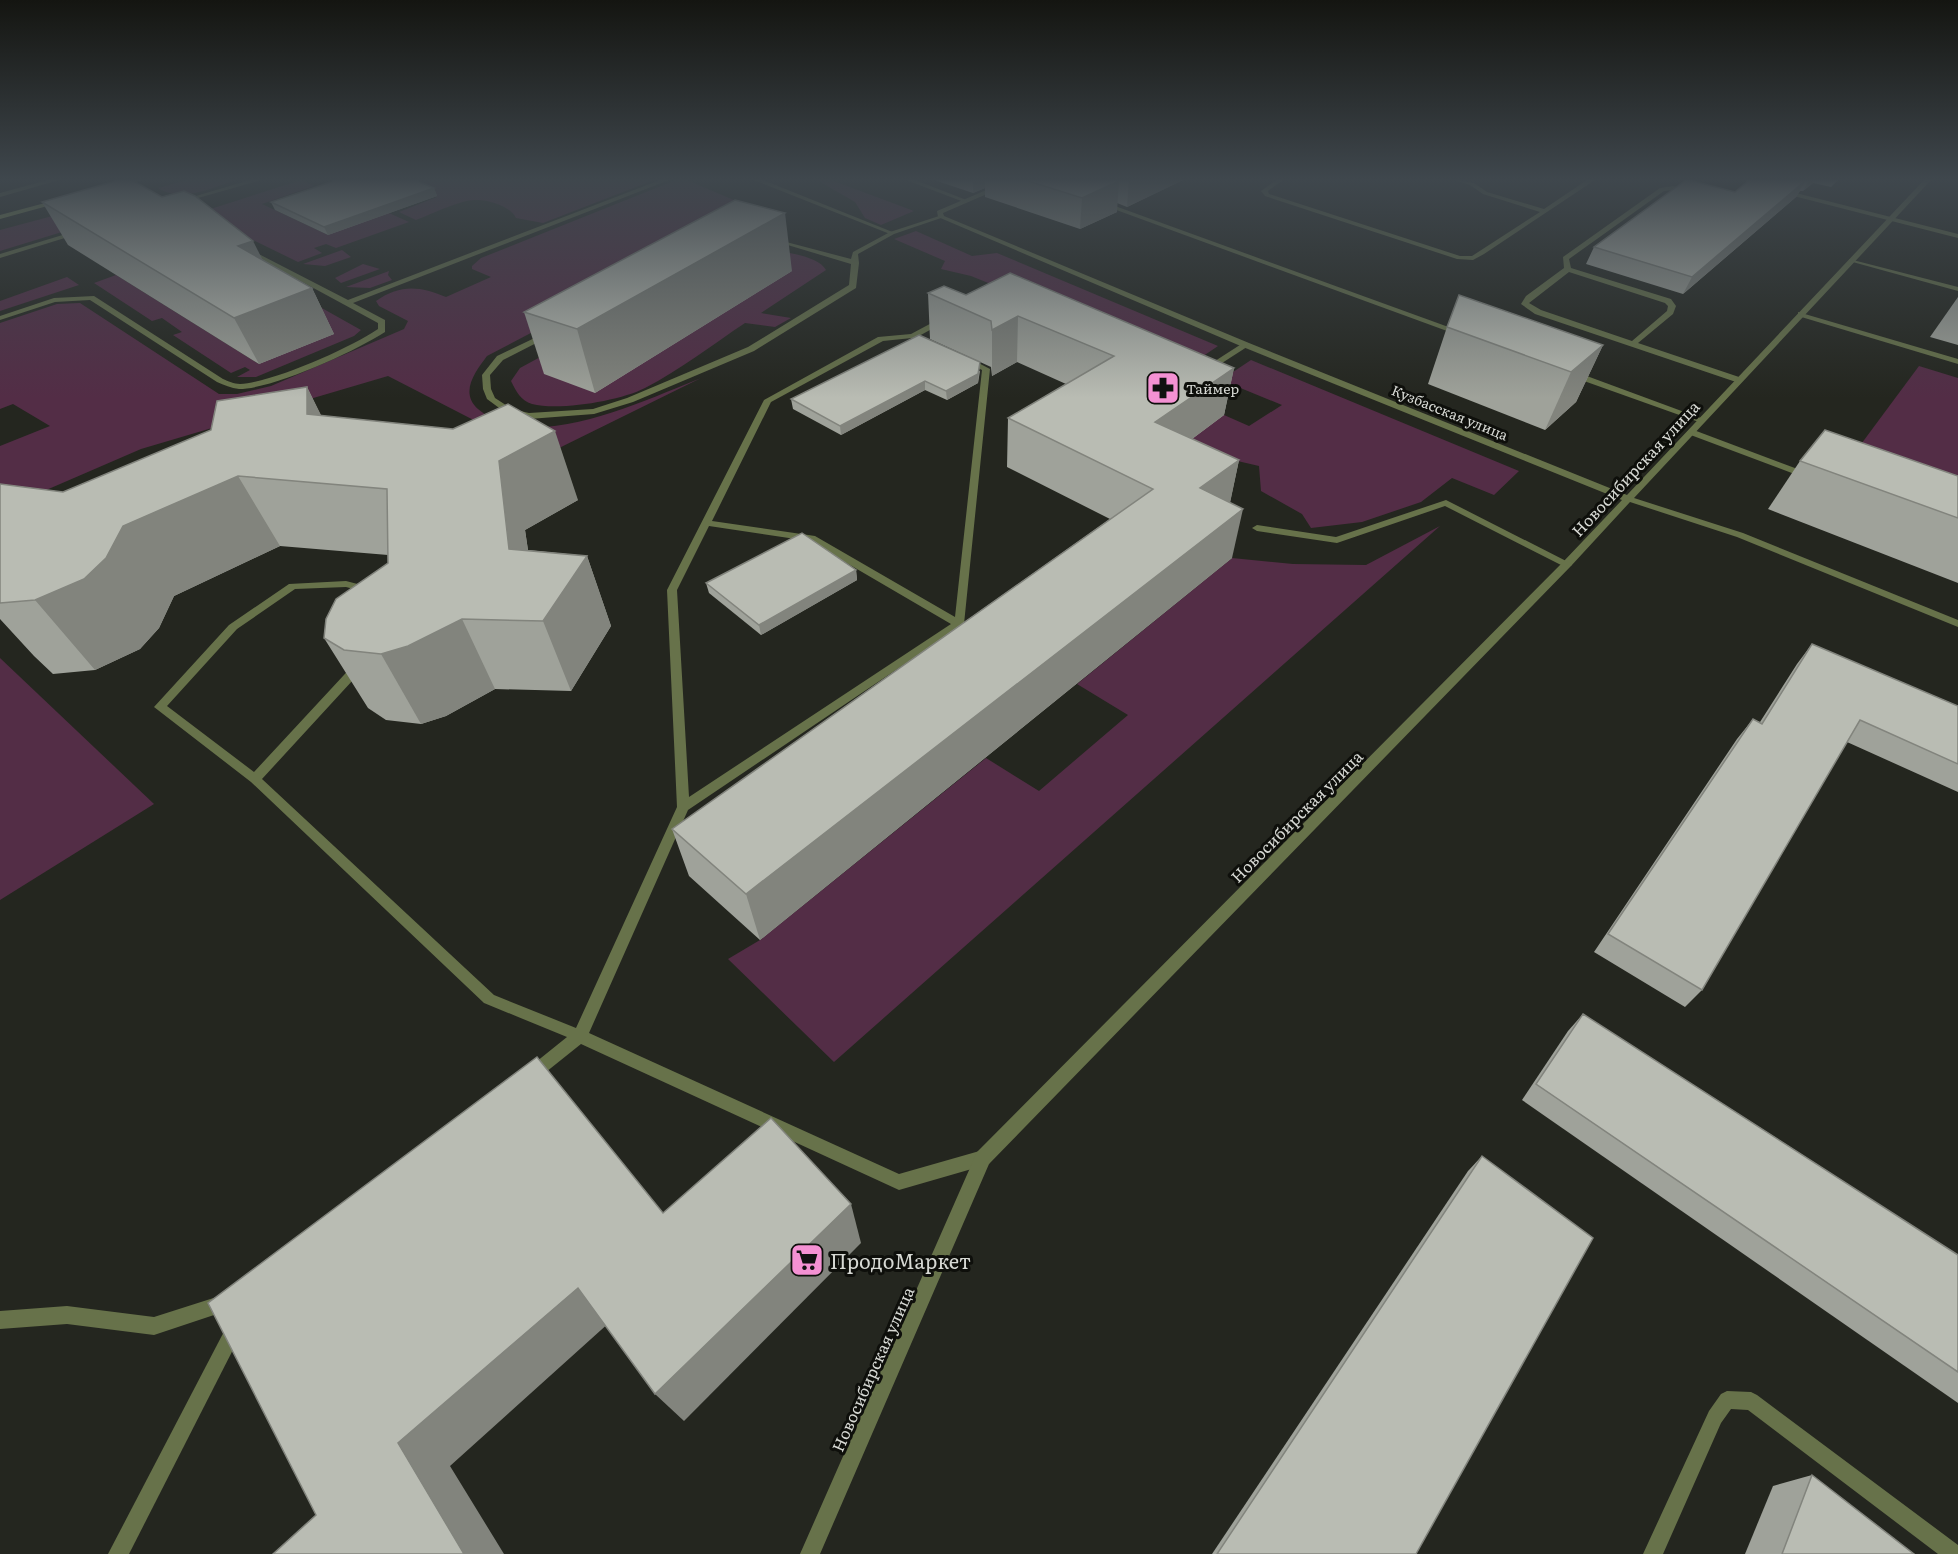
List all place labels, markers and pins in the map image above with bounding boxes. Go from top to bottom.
pharmacy icon: Таймер [1145,370,1181,406]
place label: Таймер [1186,378,1239,398]
supermarket icon: ПродоМаркет [789,1242,825,1278]
place label: ПродоМаркет [830,1245,971,1275]

